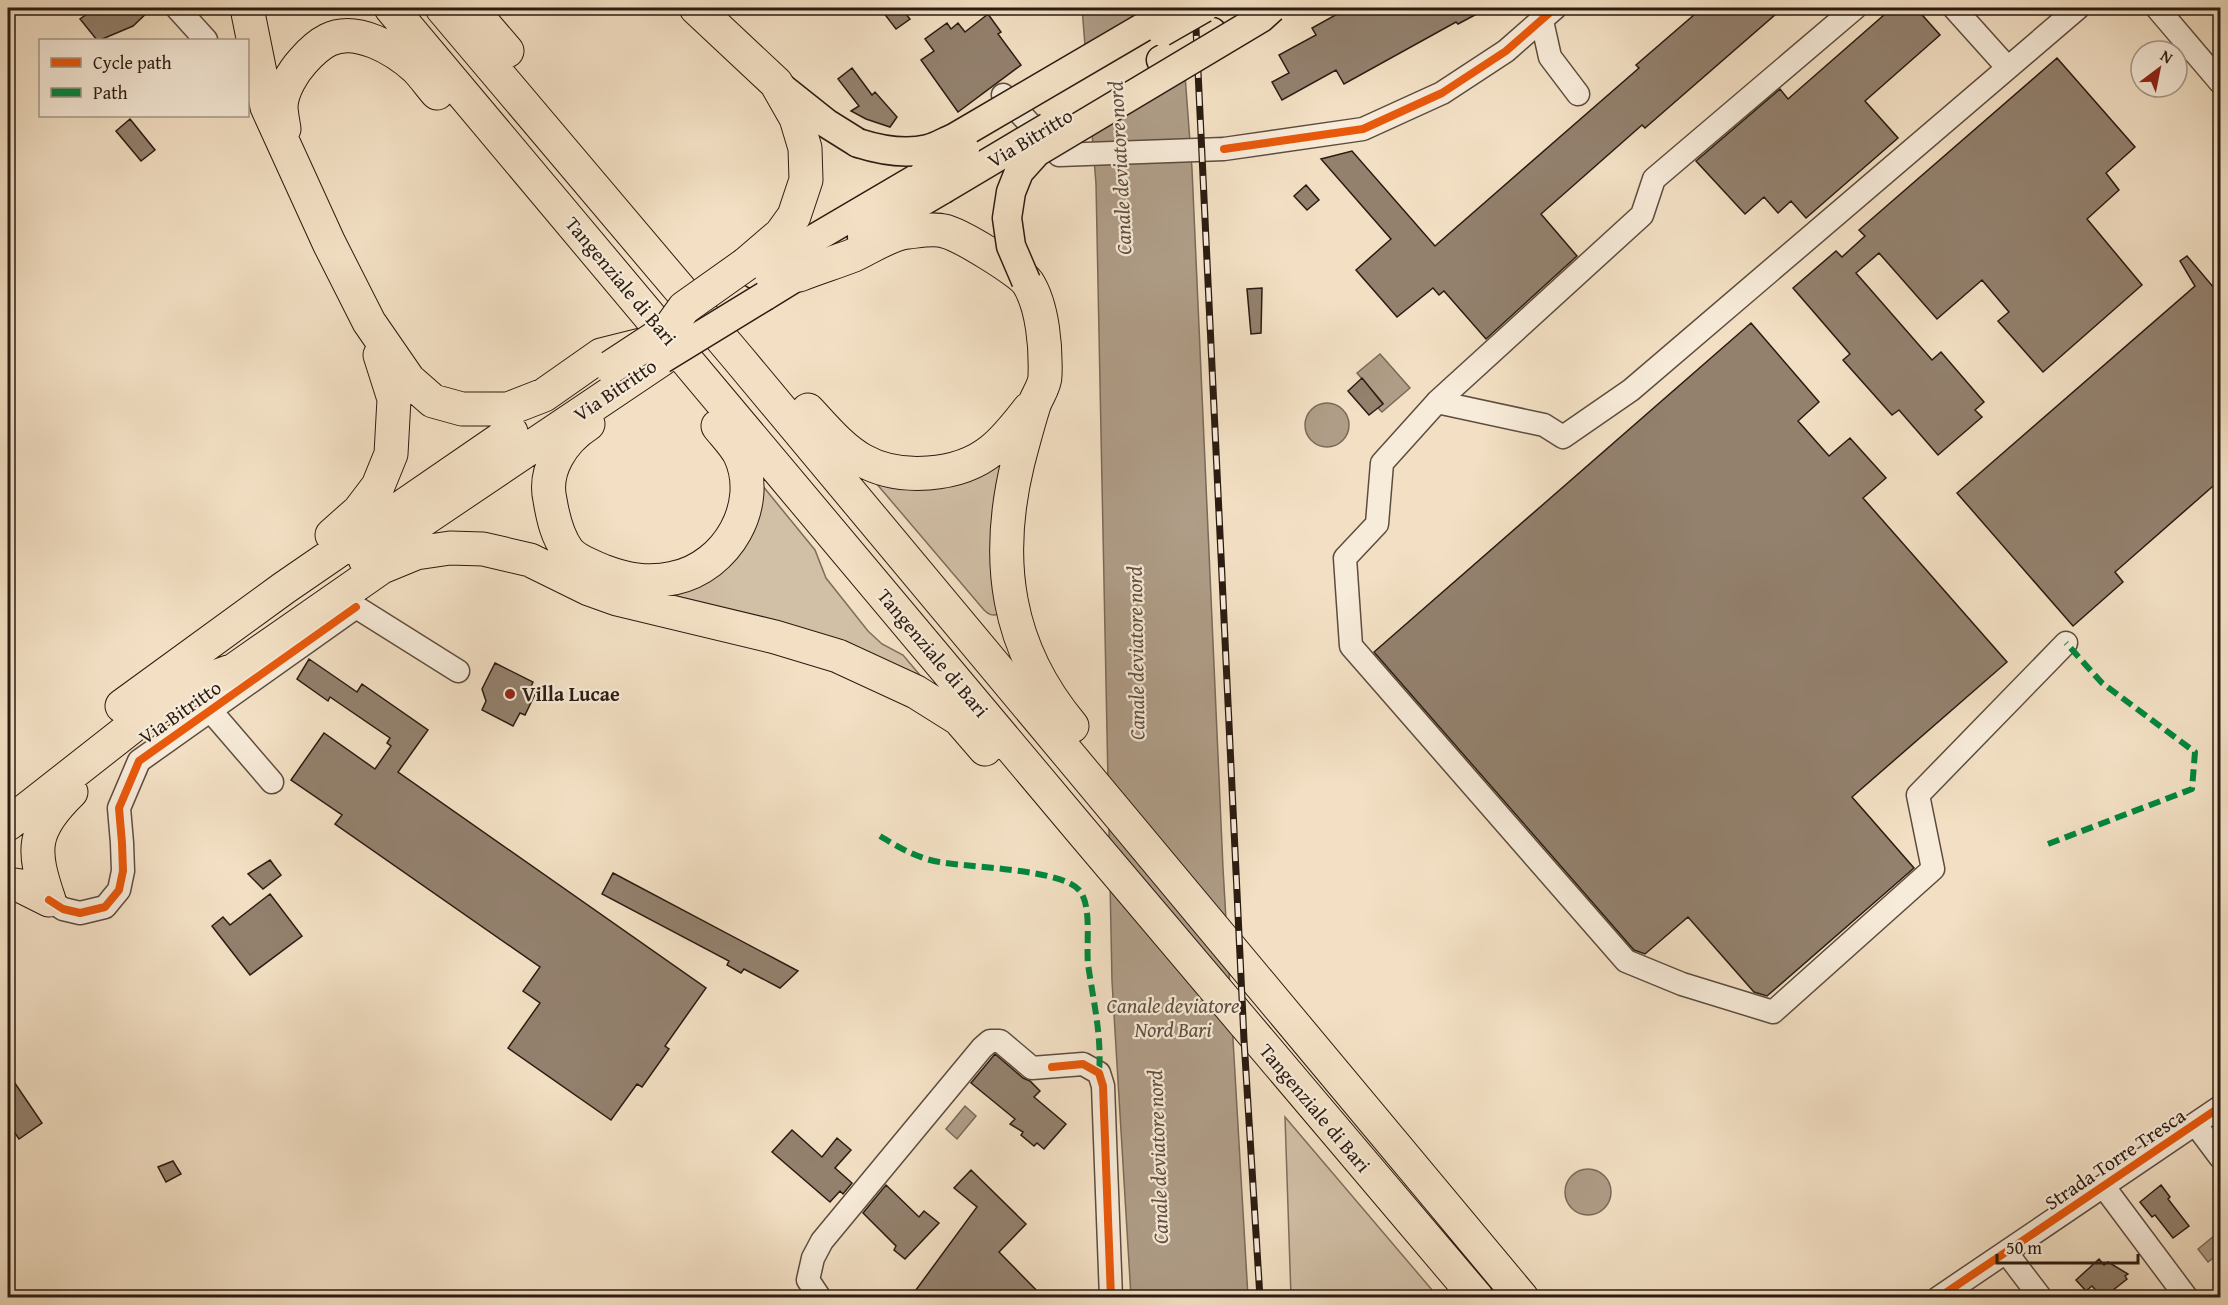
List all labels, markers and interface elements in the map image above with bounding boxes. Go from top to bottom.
legend [39,39,249,117]
north arrow [2129,39,2189,99]
text: N [2156,43,2178,69]
text: Cycle path [93,49,172,76]
text: Path [93,79,128,106]
water label: Canale deviatore nord [1099,80,1140,256]
street label: Via Bitritto [982,101,1078,174]
street label: Tangenziale di Bari [559,210,684,352]
street label: Via Bitritto [567,351,662,428]
water label: Canale deviatore nord [1118,566,1153,740]
street label: Tangenziale di Bari [871,582,996,724]
street label: Via Bitritto [133,673,227,751]
place label: Villa Lucae [522,679,620,708]
marker: Villa Lucae [503,687,517,701]
water label: Canale deviatore Nord Bari [1107,990,1239,1045]
street label: Tangenziale di Bari [1253,1037,1378,1179]
water label: Canale deviatore nord [1139,1069,1176,1245]
street label: Strada Torre Tresca [2039,1100,2191,1217]
scale bar [1997,1227,2138,1265]
text: 50 m [2006,1234,2042,1261]

